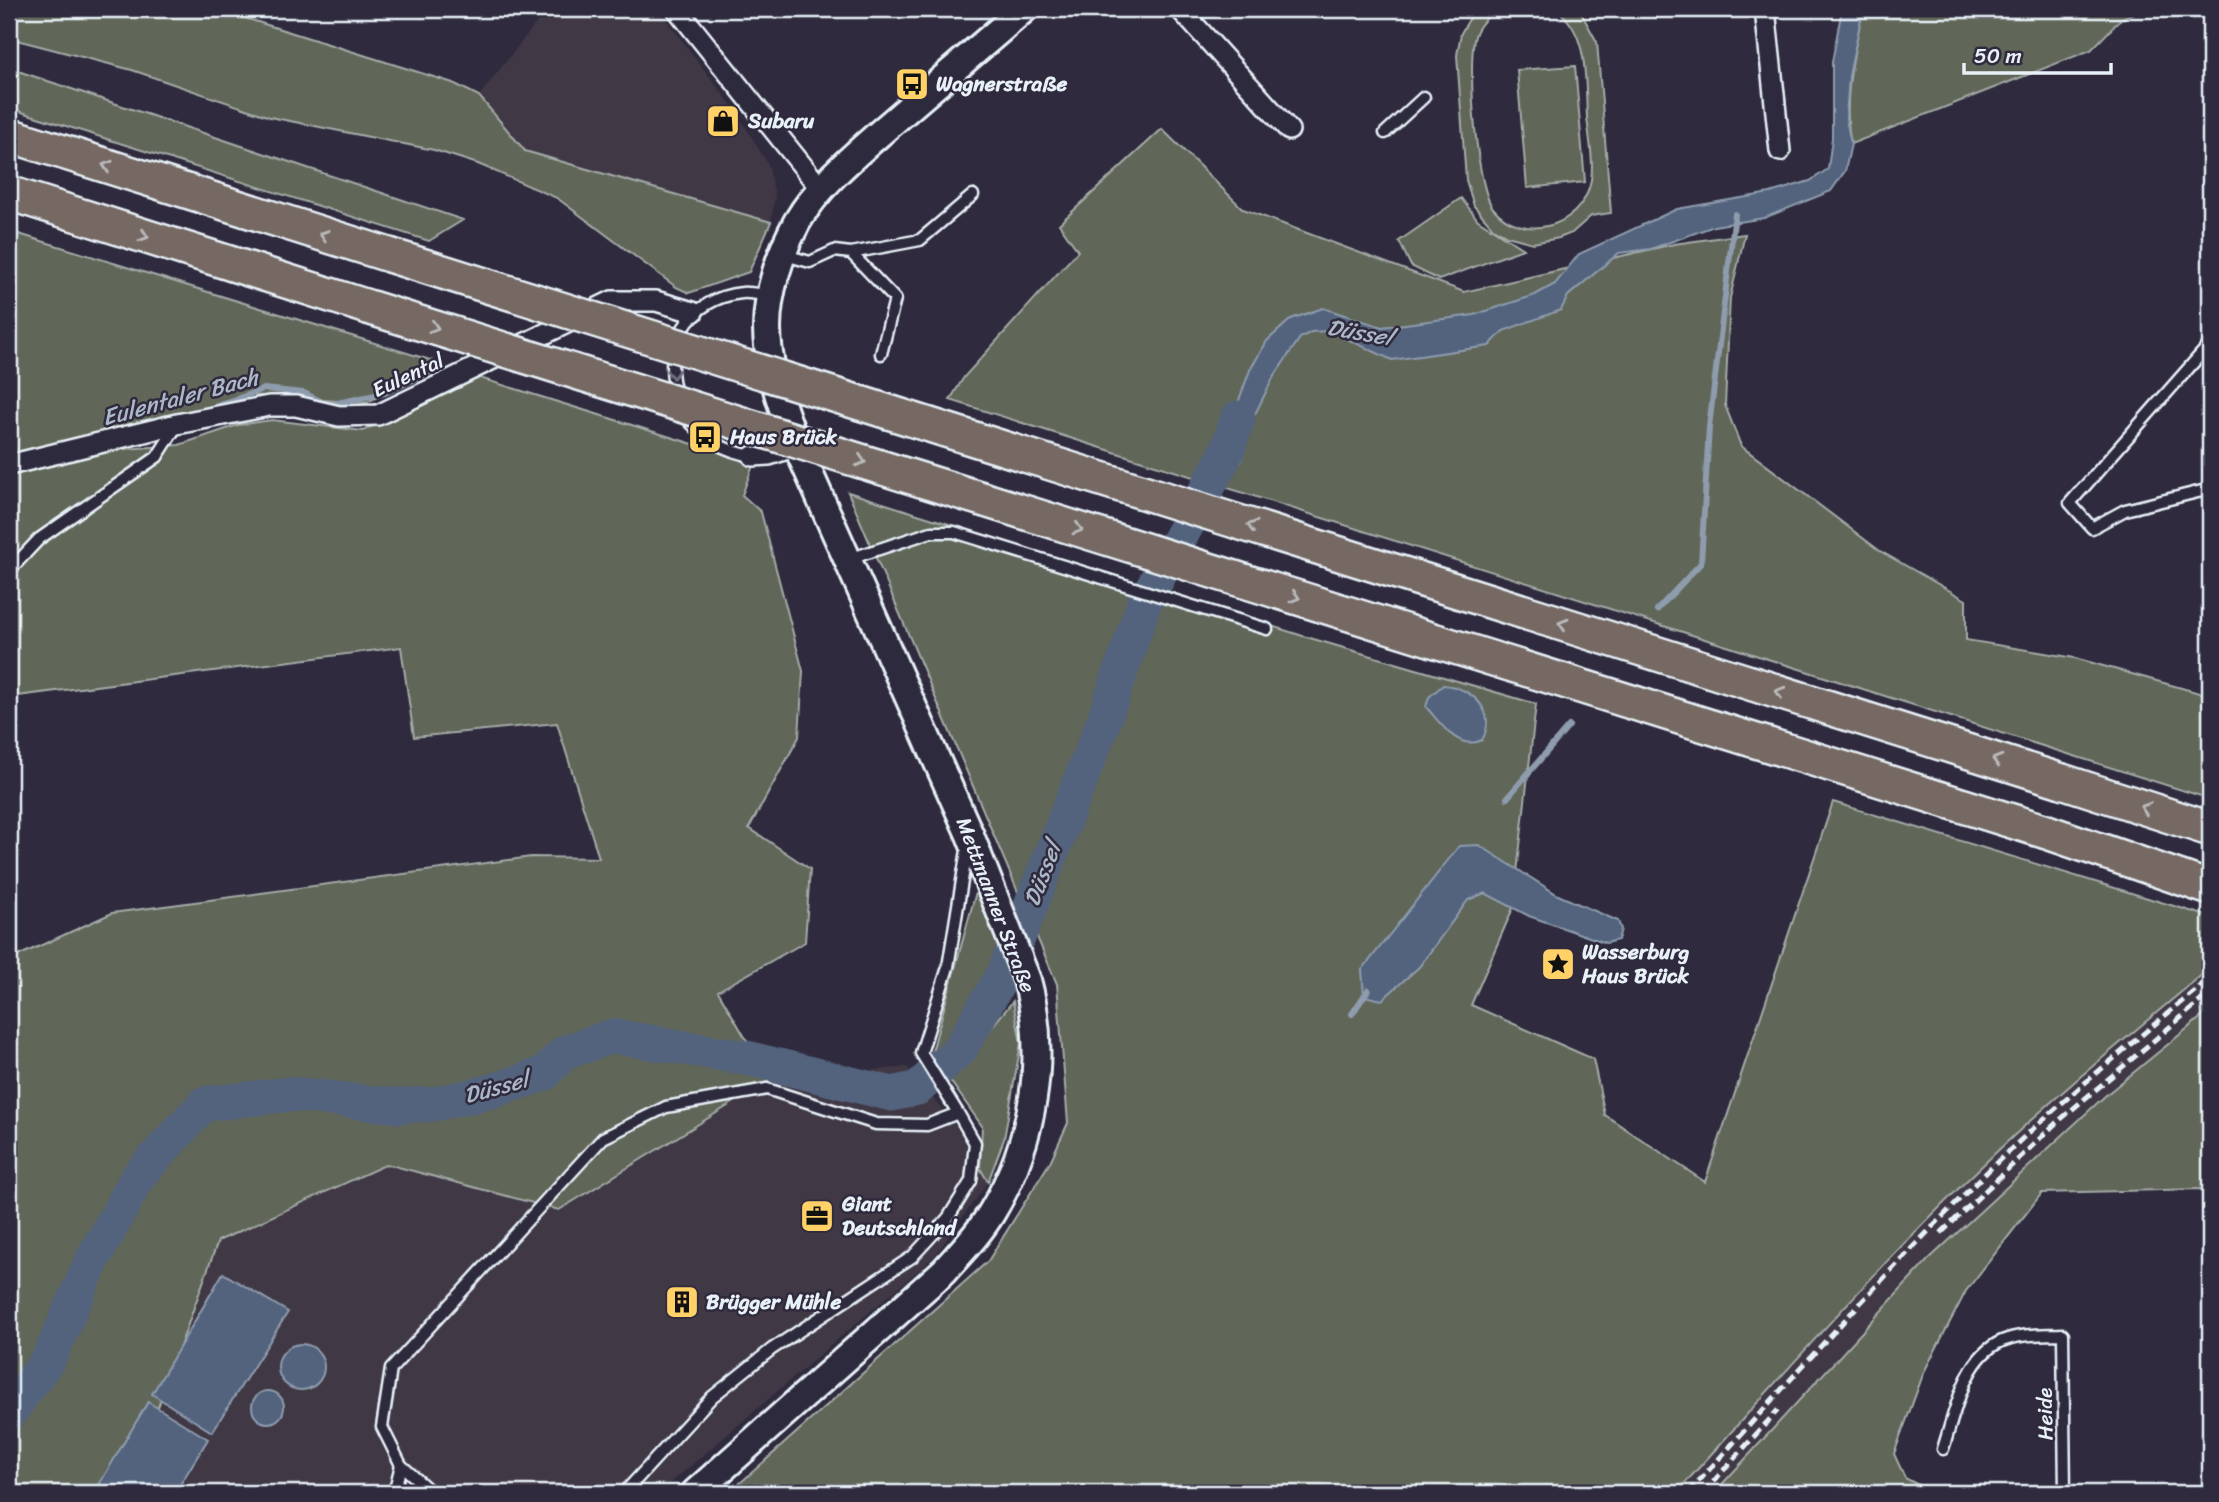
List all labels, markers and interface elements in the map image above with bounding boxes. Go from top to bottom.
scale bar [1964,32,2110,76]
text: 50 m [1974,37,2022,75]
bus stop icon: Wagnerstraße [893,65,931,103]
place label: Wagnerstraße [936,65,1068,103]
shop icon: Subaru [704,102,742,140]
place label: Subaru [747,102,815,140]
one-way arrow [101,160,114,174]
one-way arrow [137,228,150,242]
one-way arrow [318,228,330,243]
water label: Düssel [1324,307,1401,359]
one-way arrow [427,319,439,334]
street label: Eulental [366,341,451,408]
water label: Eulentaler Bach [98,356,265,438]
one-way arrow [665,369,680,380]
bus stop icon: Haus Brück [686,418,724,456]
place label: Haus Brück [729,418,838,456]
one-way arrow [855,453,867,468]
one-way arrow [1246,520,1258,535]
one-way arrow [1072,521,1084,535]
one-way arrow [1289,589,1301,603]
one-way arrow [1557,618,1569,632]
one-way arrow [1774,686,1786,700]
one-way arrow [1991,754,2003,768]
one-way arrow [2140,802,2152,816]
street label: Mettmanner Straße [945,812,1047,999]
water label: Düssel [1012,831,1075,912]
place label: Wasserburg Haus Brück [1581,933,1690,995]
place icon: Wasserburg Haus Brück [1539,945,1577,983]
water label: Düssel [459,1058,538,1116]
place label: Giant Deutschland [841,1185,958,1247]
office icon: Giant Deutschland [798,1197,836,1235]
building icon: Brügger Mühle [663,1283,701,1321]
place label: Brügger Mühle [706,1283,842,1321]
street label: Heide [2026,1387,2064,1441]

